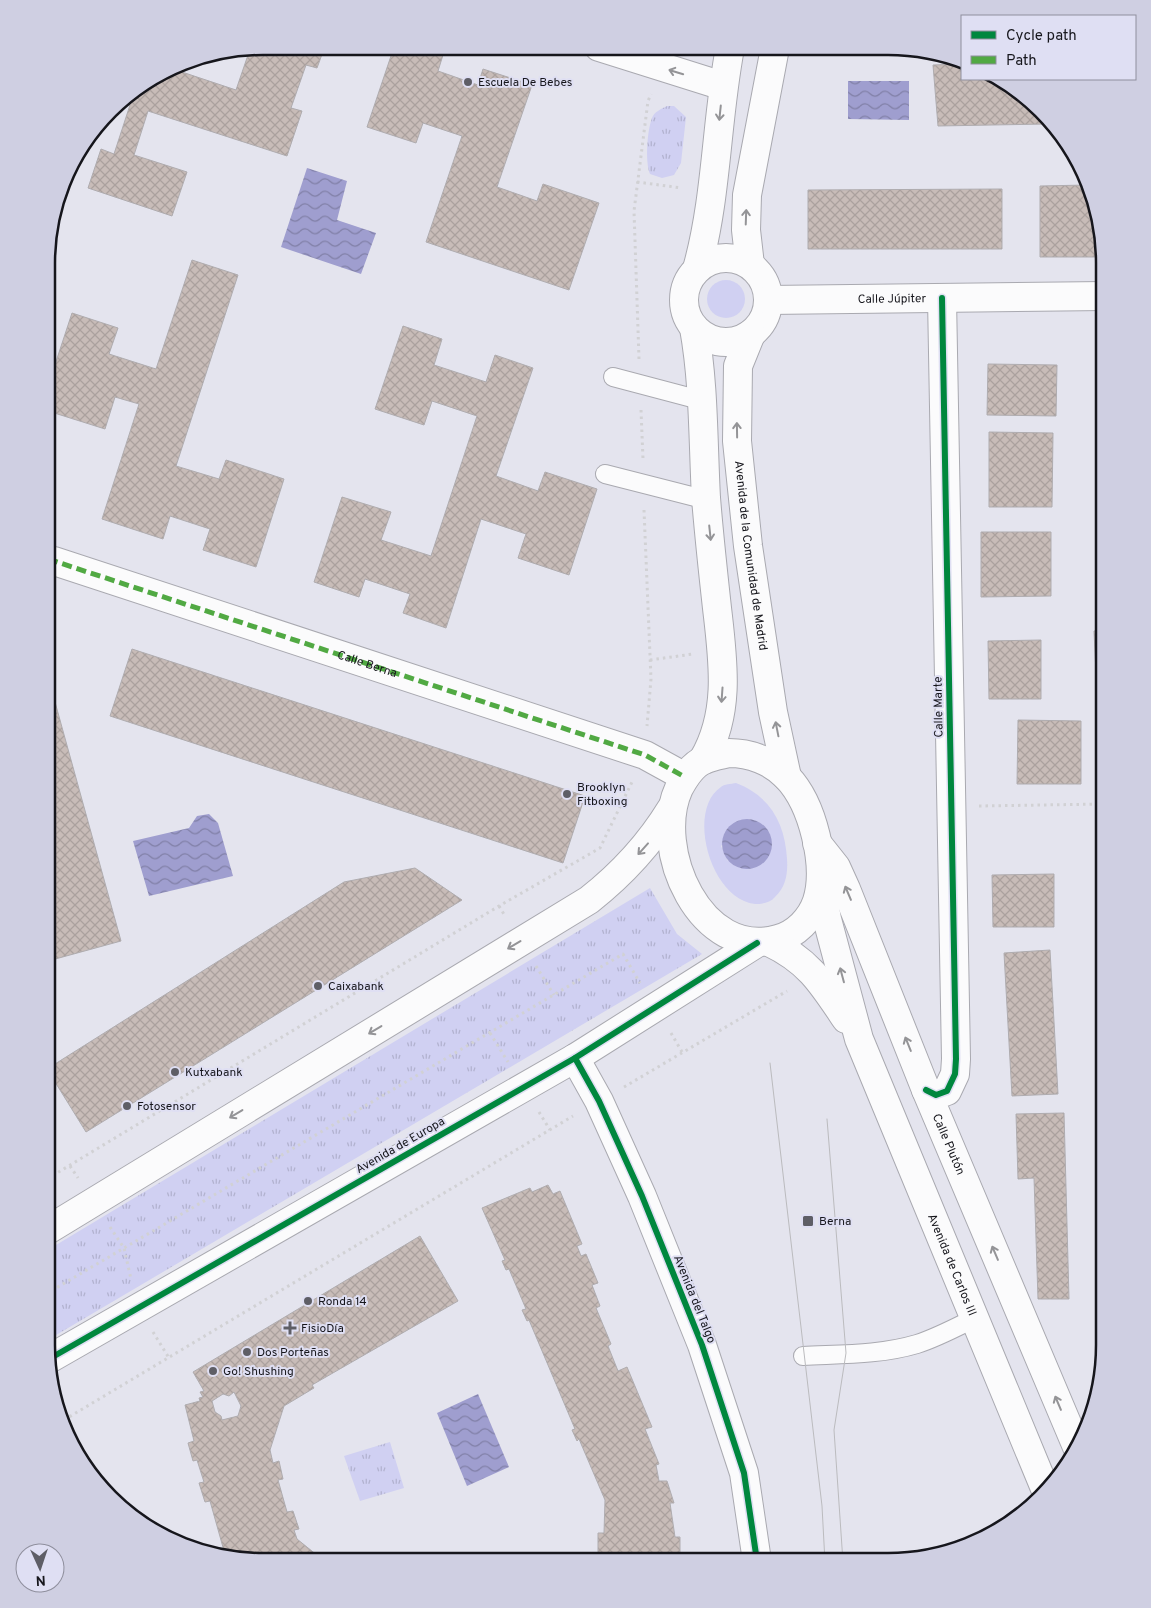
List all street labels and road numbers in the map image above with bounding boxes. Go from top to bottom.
street label: Calle Júpiter [858,291,927,308]
street label: Avenida de la Comunidad de Madrid [730,460,771,652]
street label: Calle Berna [335,648,399,682]
street label: Calle Marte [930,676,948,738]
street label: Calle Plutón [928,1112,968,1178]
street label: Avenida de Europa [353,1114,448,1178]
street label: Avenida de Carlos III [923,1212,980,1319]
street label: Avenida del Talgo [669,1253,719,1346]

